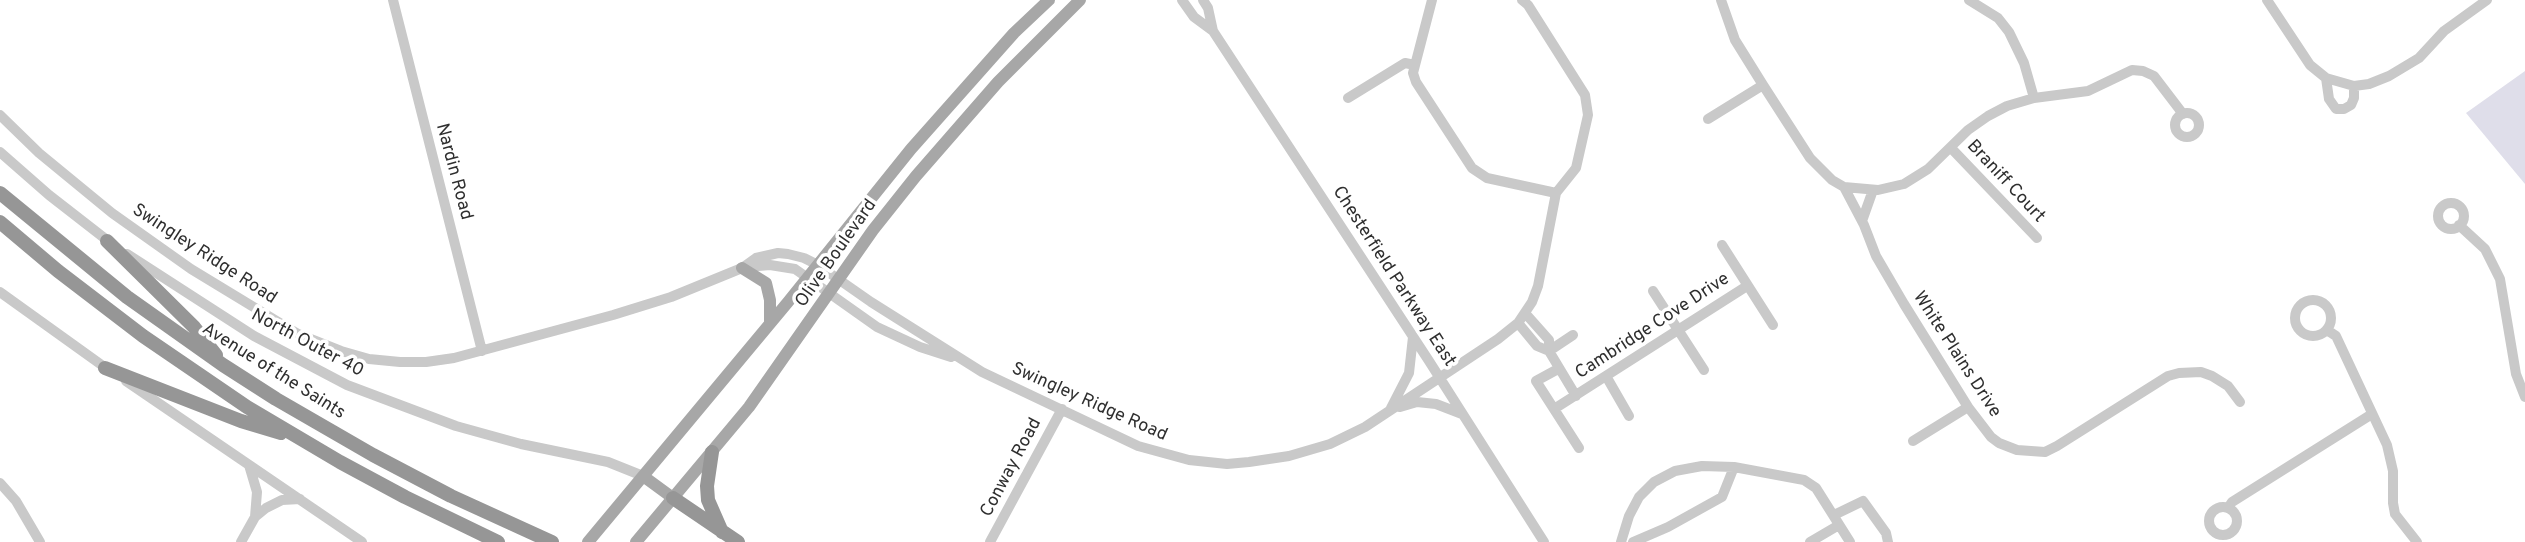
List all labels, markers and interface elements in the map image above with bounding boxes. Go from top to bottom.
street label: Nardin Road [430,121,476,223]
street label: Braniff Court [1961,136,2049,228]
street label: Chesterfield Parkway East [1327,183,1459,371]
street label: Olive Boulevard [792,196,882,312]
street label: Swingley Ridge Road [128,200,280,310]
street label: Cambridge Cove Drive [1572,269,1734,385]
street label: White Plains Drive [1907,288,2005,422]
street label: North Outer 40 [247,305,367,383]
street label: Avenue of the Saints [197,319,349,425]
street label: Swingley Ridge Road [1008,359,1170,447]
street label: Conway Road [977,415,1047,521]

